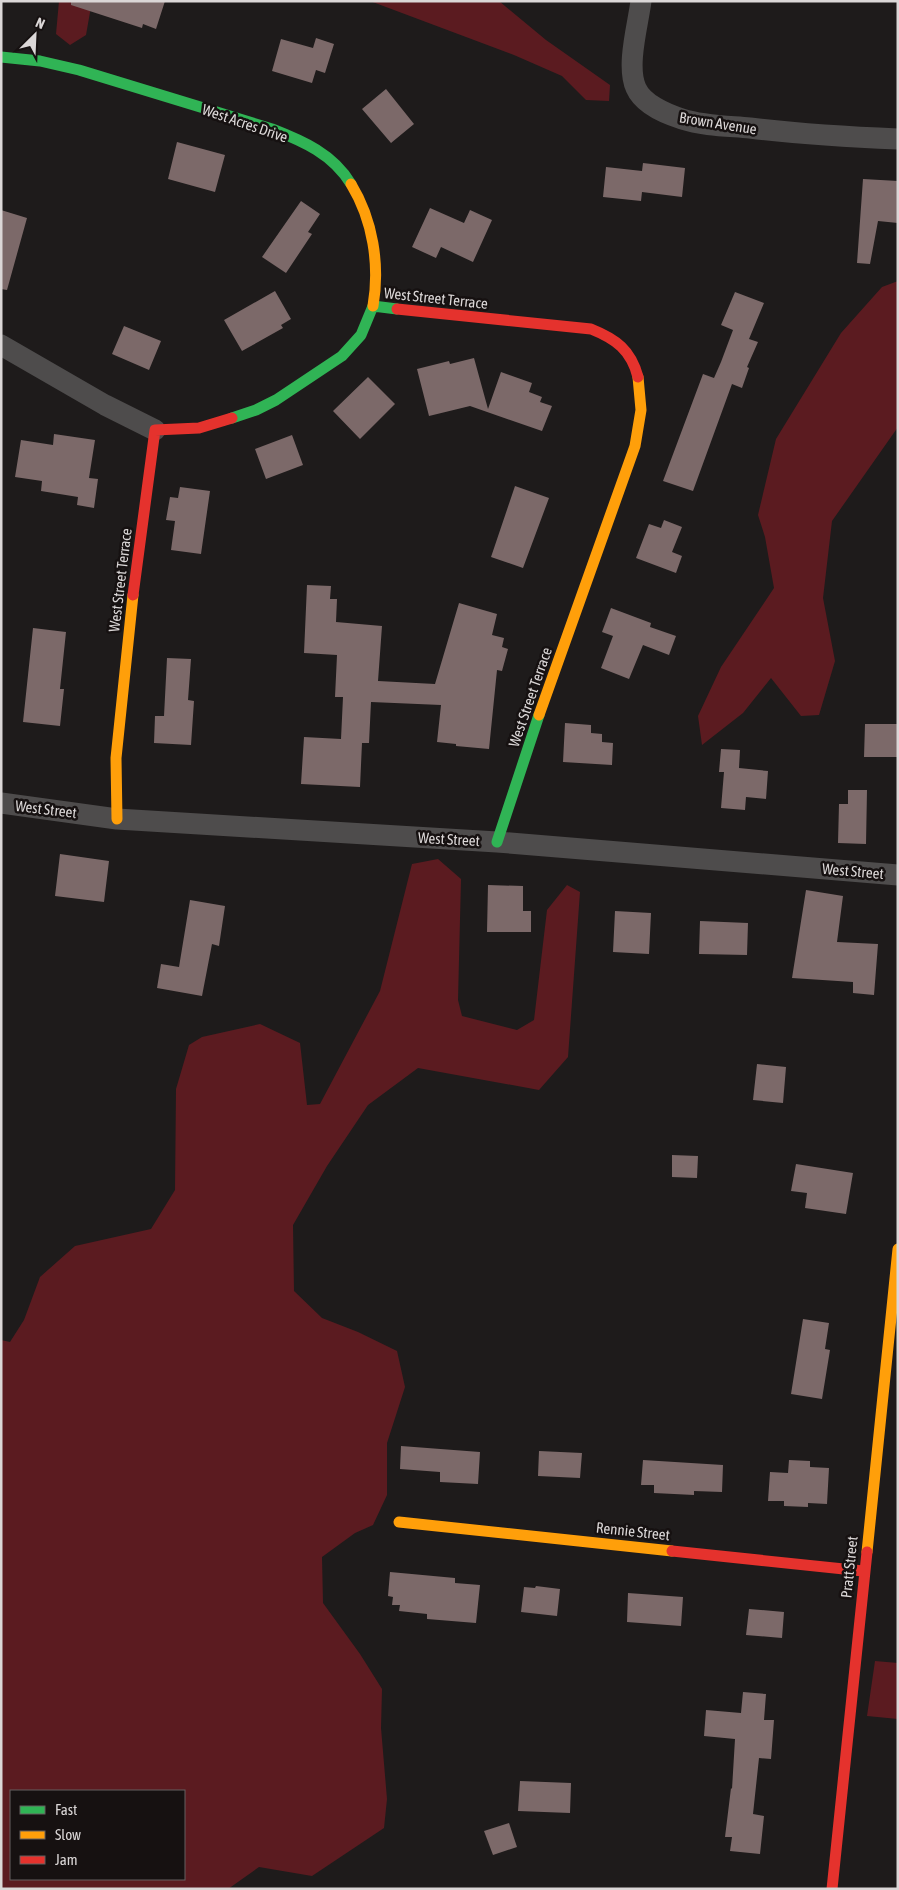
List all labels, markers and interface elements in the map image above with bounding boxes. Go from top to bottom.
north arrow [10,10,60,60]
text: N [33,14,47,32]
street label: West Acres Drive [200,100,290,146]
street label: Brown Avenue [678,108,758,138]
street label: West Street Terrace [383,284,489,312]
street label: West Street Terrace [105,527,135,633]
street label: West Street Terrace [505,645,555,749]
street label: West Street [14,797,78,821]
street label: West Street [418,829,480,849]
street label: West Street [821,860,885,882]
street label: Rennie Street [595,1519,671,1543]
street label: Pratt Street [837,1535,861,1599]
legend [10,1790,185,1880]
text: Fast [55,1801,77,1818]
text: Slow [55,1826,81,1843]
text: Jam [55,1851,78,1868]

